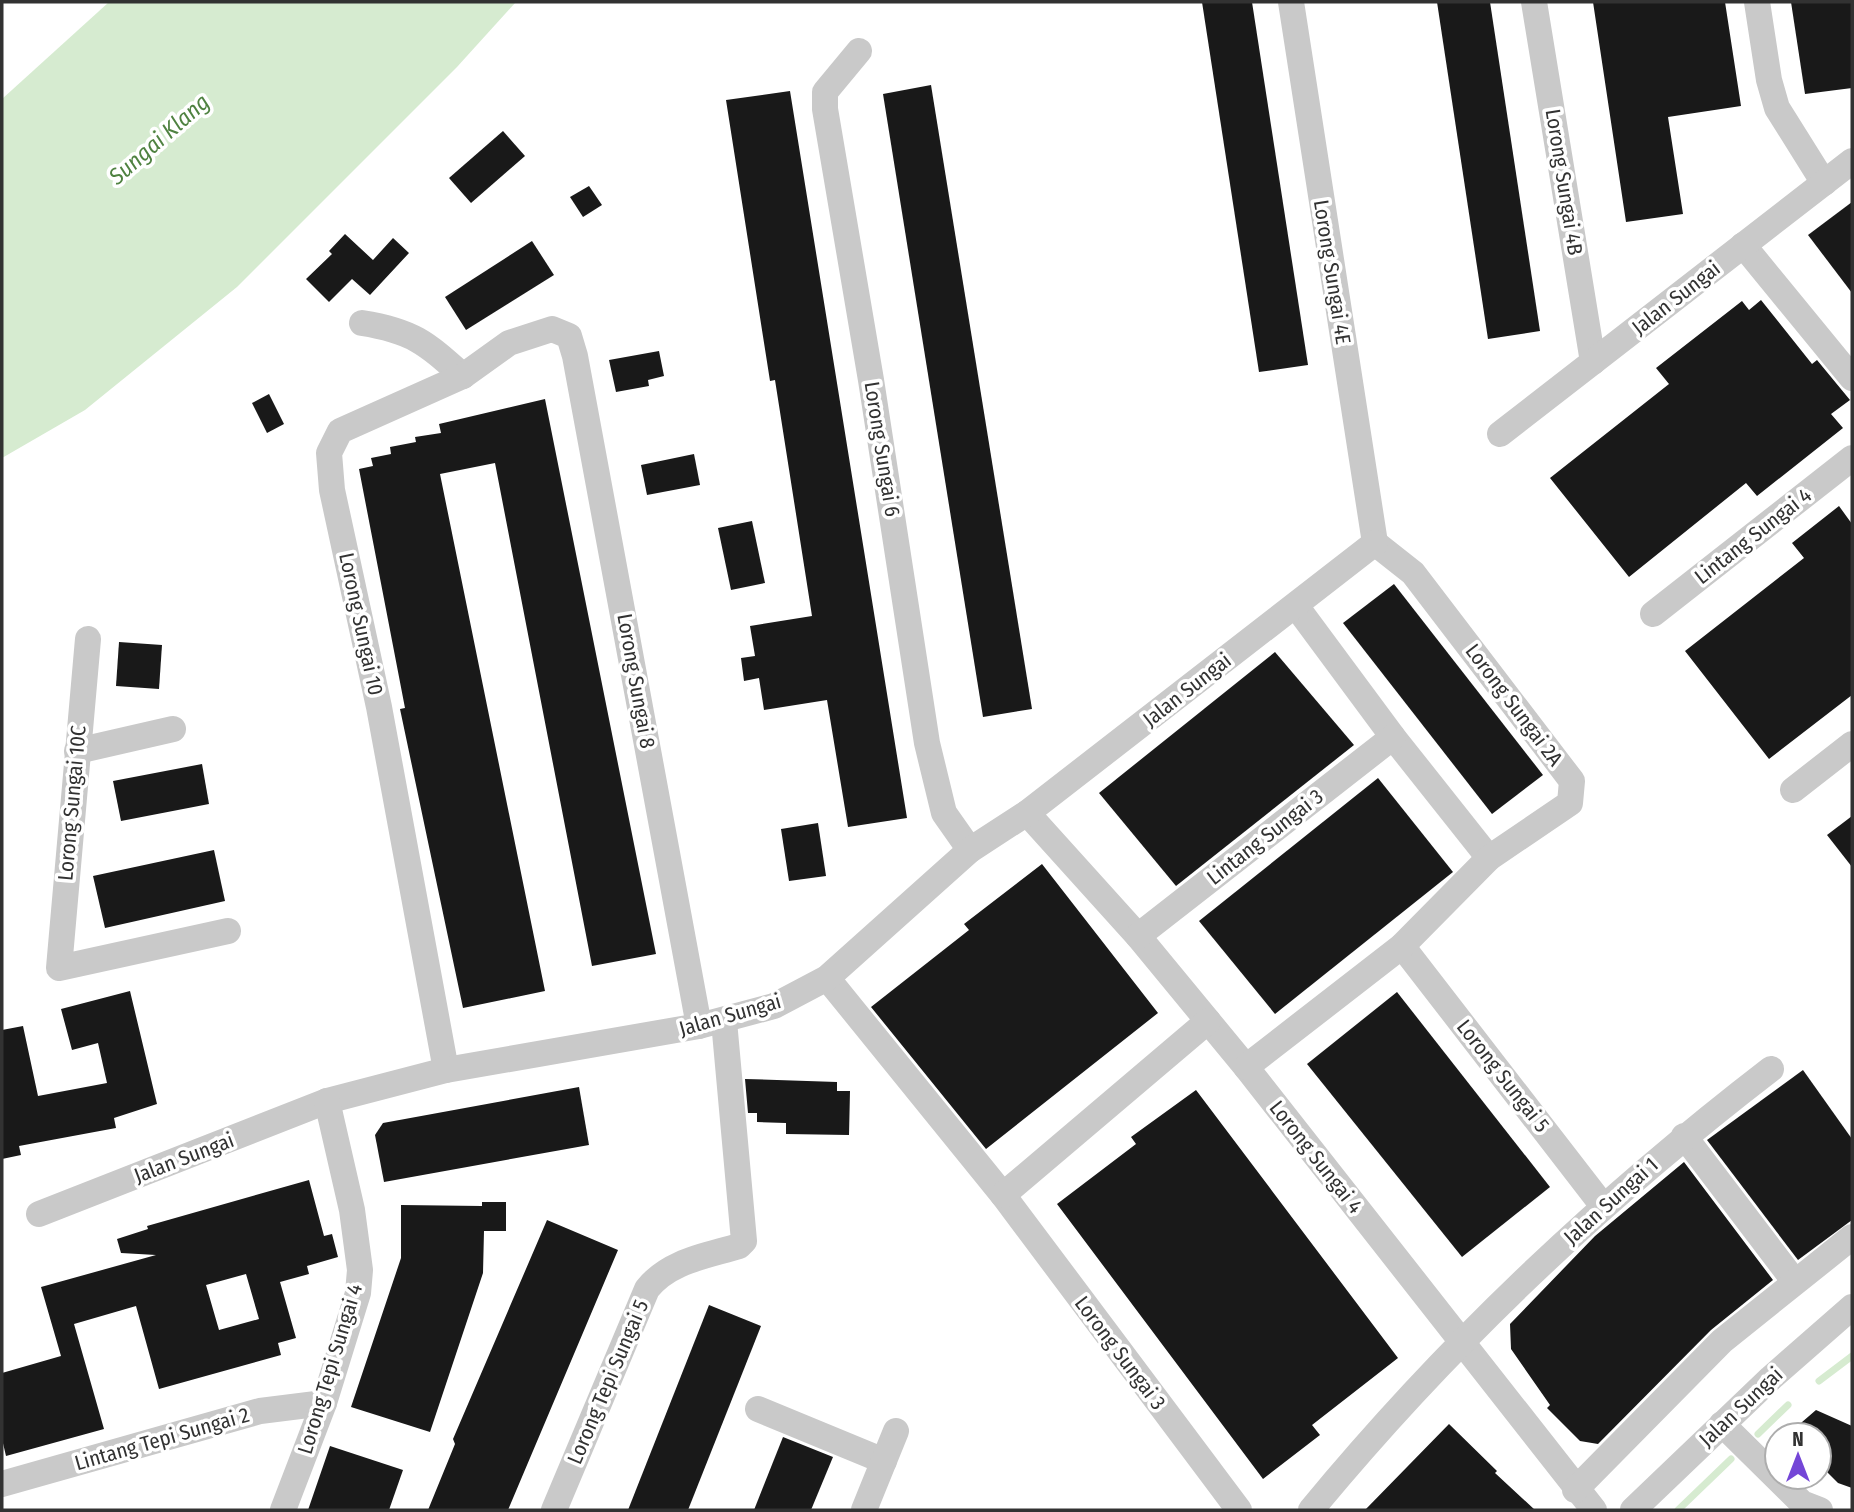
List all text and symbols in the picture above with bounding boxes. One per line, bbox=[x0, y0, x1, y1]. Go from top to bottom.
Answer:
water label: Sungai Klang bbox=[102, 88, 215, 191]
street label: Lorong Sungai 4B bbox=[1540, 107, 1588, 257]
street label: Lorong Sungai 4E bbox=[1308, 198, 1356, 346]
street label: Jalan Sungai bbox=[1627, 255, 1725, 341]
street label: Lorong Sungai 6 bbox=[858, 380, 906, 518]
street label: Lintang Sungai 4 bbox=[1689, 482, 1817, 590]
street label: Lorong Sungai 10 bbox=[333, 550, 389, 698]
street label: Lorong Sungai 8 bbox=[611, 612, 661, 750]
street label: Lorong Sungai 2A bbox=[1460, 639, 1568, 771]
street label: Jalan Sungai bbox=[1138, 647, 1236, 733]
street label: Lorong Sungai 10C bbox=[52, 724, 92, 882]
street label: Lintang Sungai 3 bbox=[1202, 784, 1328, 890]
street label: Jalan Sungai bbox=[676, 988, 784, 1042]
street label: Lorong Sungai 5 bbox=[1451, 1015, 1555, 1137]
street label: Lorong Sungai 4 bbox=[1264, 1095, 1368, 1219]
street label: Jalan Sungai bbox=[130, 1127, 238, 1189]
street label: Jalan Sungai 1 bbox=[1558, 1152, 1664, 1250]
street label: Lorong Tepi Sungai 4 bbox=[292, 1281, 368, 1457]
street label: Lorong Sungai 3 bbox=[1069, 1291, 1171, 1415]
street label: Lorong Tepi Sungai 5 bbox=[562, 1296, 654, 1468]
street label: Jalan Sungai bbox=[1694, 1362, 1788, 1452]
street label: Lintang Tepi Sungai 2 bbox=[72, 1402, 252, 1476]
north arrow bbox=[1763, 1421, 1833, 1491]
text: N bbox=[1792, 1428, 1804, 1451]

